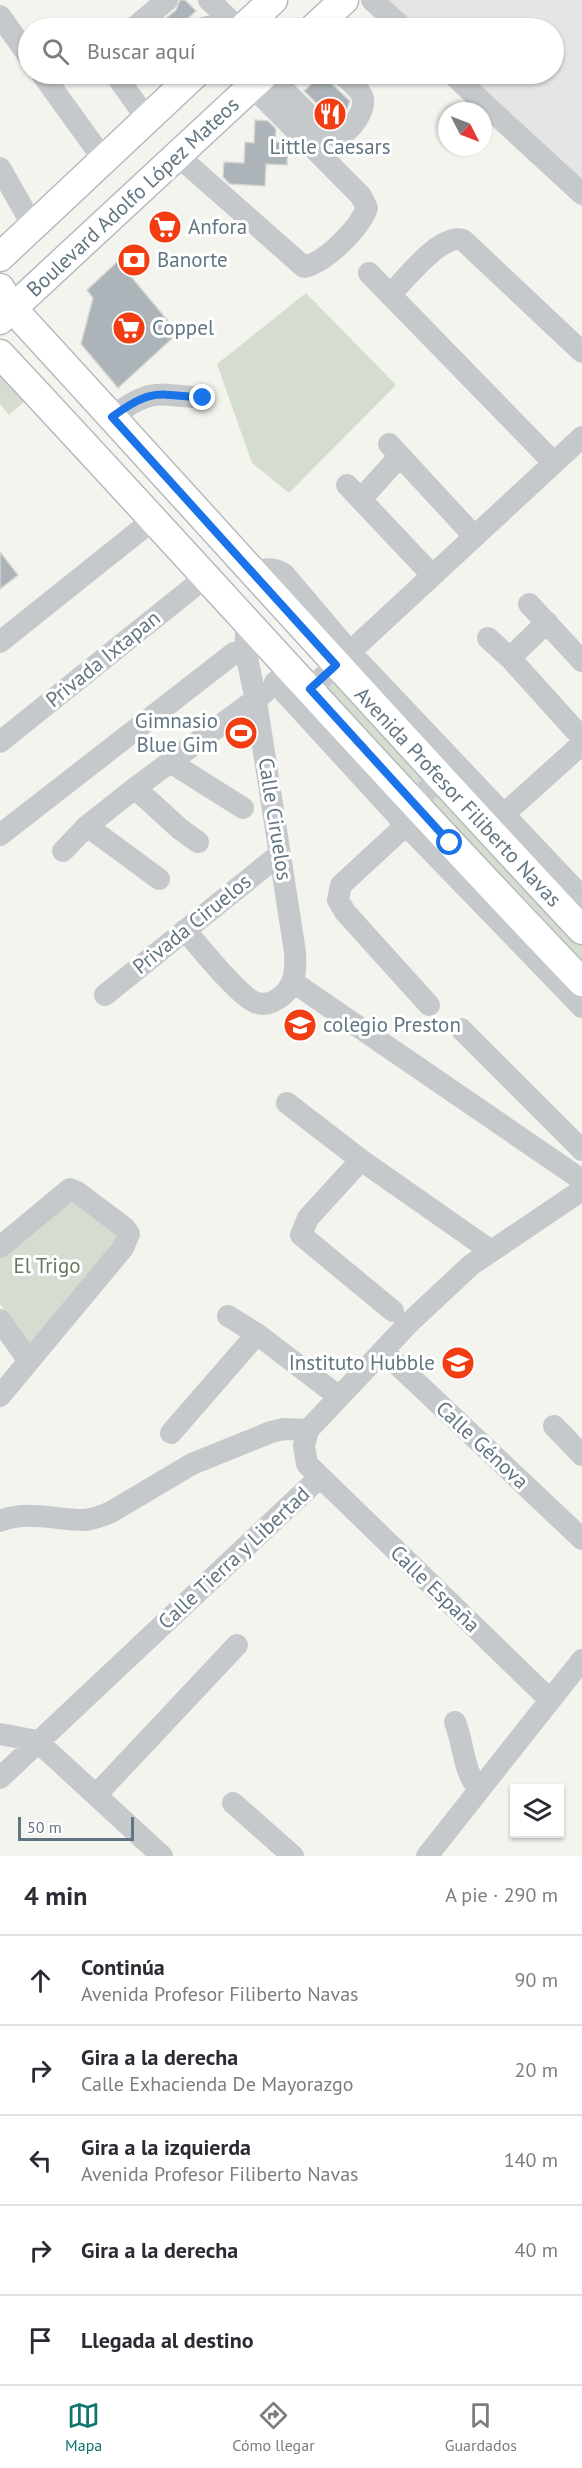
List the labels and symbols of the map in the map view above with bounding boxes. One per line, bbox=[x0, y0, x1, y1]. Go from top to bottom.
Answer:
street label: Boulevard Adolfo López Mateos bbox=[21, 91, 245, 302]
restaurant icon: Little Caesars bbox=[312, 96, 348, 132]
north arrow bbox=[438, 102, 492, 156]
place label: Little Caesars bbox=[269, 133, 391, 160]
supermarket icon: Anfora bbox=[147, 209, 183, 245]
place label: Anfora bbox=[188, 213, 247, 240]
bank icon: Banorte bbox=[116, 242, 152, 278]
place label: Banorte bbox=[157, 246, 228, 273]
supermarket icon: Coppel bbox=[111, 310, 147, 346]
place label: Coppel bbox=[152, 314, 214, 341]
route end bbox=[189, 384, 215, 410]
street label: Privada Ixtapan bbox=[40, 604, 165, 713]
street label: Avenida Profesor Filiberto Navas bbox=[349, 681, 568, 912]
place label: Gimnasio Blue Gim bbox=[135, 707, 218, 758]
sports icon: Gimnasio Blue Gim bbox=[223, 715, 259, 751]
street label: Calle Ciruelos bbox=[252, 756, 298, 882]
route start bbox=[436, 829, 462, 855]
street label: Privada Ciruelos bbox=[127, 868, 256, 980]
school or university icon: colegio Preston bbox=[282, 1007, 318, 1043]
place label: colegio Preston bbox=[323, 1011, 461, 1038]
park label: El Trigo bbox=[13, 1252, 81, 1279]
school or university icon: Instituto Hubble bbox=[440, 1345, 476, 1381]
place label: Instituto Hubble bbox=[289, 1349, 435, 1376]
street label: Calle Génova bbox=[430, 1395, 534, 1494]
street label: Calle Tierra y Libertad bbox=[152, 1480, 315, 1635]
street label: Calle España bbox=[385, 1539, 486, 1638]
scale bar bbox=[18, 1814, 134, 1842]

